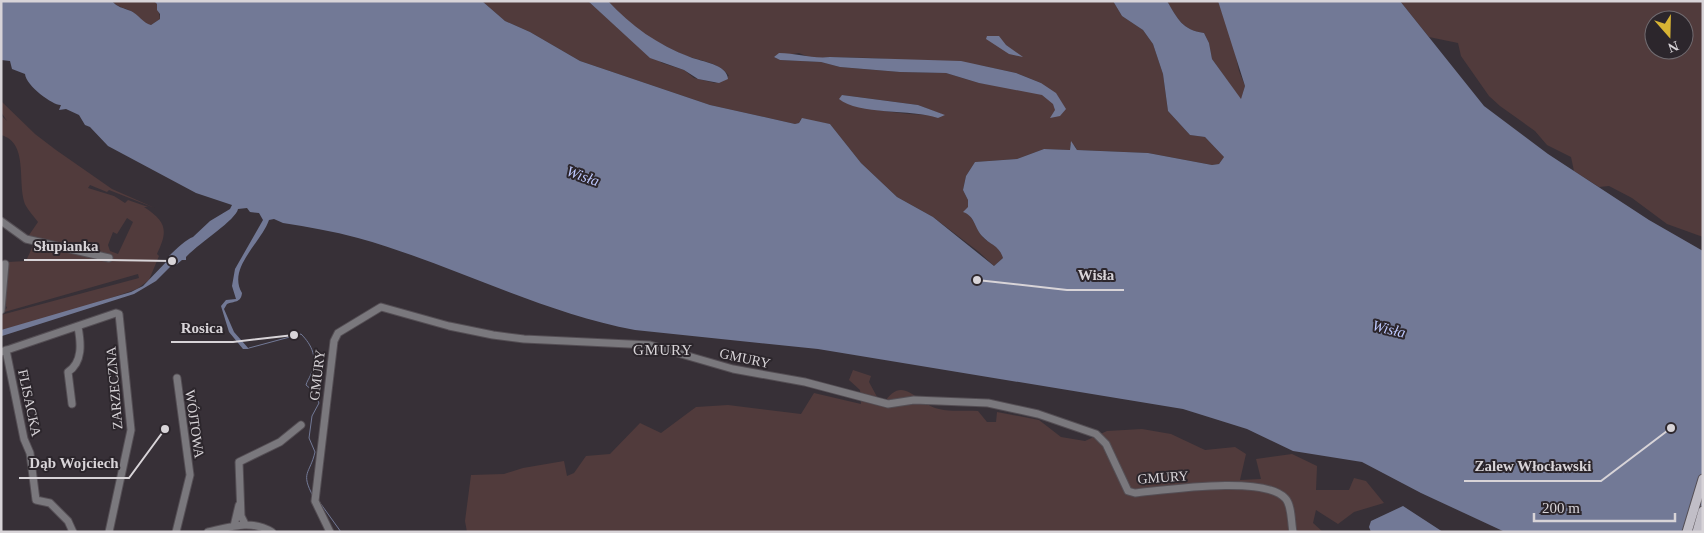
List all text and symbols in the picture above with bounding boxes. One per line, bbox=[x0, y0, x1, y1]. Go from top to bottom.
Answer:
north arrow bbox=[1644, 10, 1694, 60]
text: N bbox=[1666, 38, 1681, 56]
water label: Wisła bbox=[565, 163, 601, 189]
callout: Słupianka bbox=[24, 230, 109, 260]
text: Słupianka bbox=[33, 238, 99, 254]
callout: Wisła bbox=[1067, 260, 1124, 290]
text: Wisła bbox=[1078, 267, 1115, 283]
callout: Rosica bbox=[171, 312, 233, 342]
water label: Wisła bbox=[1371, 317, 1407, 341]
text: Rosica bbox=[181, 320, 224, 336]
district label: GMURY bbox=[633, 342, 693, 358]
street label: ZARZECZNA bbox=[103, 345, 126, 430]
street label: GMURY bbox=[718, 346, 772, 371]
street label: GMURY bbox=[307, 349, 328, 401]
street label: FLISACKA bbox=[15, 368, 44, 439]
street label: WÓJTOWA bbox=[182, 389, 208, 460]
callout: Dąb Wojciech bbox=[19, 448, 129, 478]
callout: Zalew Włocławski bbox=[1464, 451, 1601, 481]
text: Dąb Wojciech bbox=[29, 455, 119, 471]
text: Zalew Włocławski bbox=[1475, 458, 1591, 474]
street label: GMURY bbox=[1137, 468, 1189, 487]
scale bar bbox=[1534, 490, 1675, 522]
text: 200 m bbox=[1542, 500, 1580, 516]

